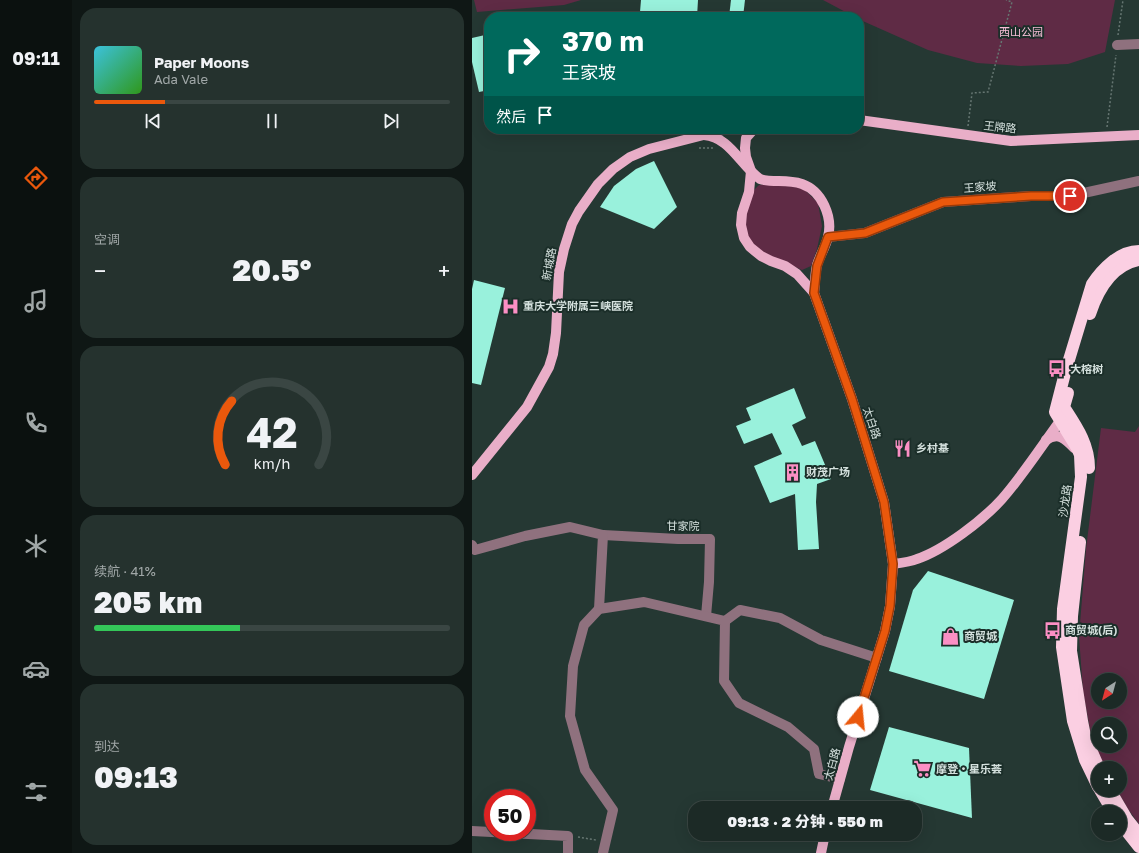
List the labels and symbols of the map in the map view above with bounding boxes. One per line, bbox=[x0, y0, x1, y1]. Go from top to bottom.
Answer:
park label: 西山公园 bbox=[999, 25, 1043, 38]
street label: 王牌路 bbox=[983, 118, 1017, 135]
street label: 王家坡 bbox=[963, 179, 997, 194]
pin bbox=[1053, 179, 1087, 213]
street label: 新城路 bbox=[539, 247, 558, 281]
hospital icon: 重庆大学附属三峡医院 bbox=[500, 296, 520, 316]
place label: 重庆大学附属三峡医院 bbox=[523, 299, 633, 312]
bus stop icon: 大榕树 bbox=[1047, 359, 1067, 379]
place label: 大榕树 bbox=[1070, 362, 1103, 375]
street label: 太白路 bbox=[861, 405, 884, 441]
restaurant icon: 乡村基 bbox=[893, 438, 913, 458]
place label: 乡村基 bbox=[916, 441, 949, 454]
building icon: 财茂广场 bbox=[783, 462, 803, 482]
place label: 财茂广场 bbox=[806, 465, 850, 478]
street label: 沙龙路 bbox=[1056, 484, 1073, 518]
street label: 甘家院 bbox=[666, 519, 700, 532]
bus stop icon: 商贸城(后) bbox=[1042, 620, 1062, 640]
place label: 商贸城(后) bbox=[1065, 623, 1117, 636]
shop icon: 商贸城 bbox=[941, 626, 961, 646]
place label: 商贸城 bbox=[964, 629, 998, 642]
north arrow bbox=[1091, 673, 1127, 709]
position arrow bbox=[837, 696, 879, 738]
street label: 太白路 bbox=[821, 746, 842, 781]
supermarket icon: 摩登・星乐荟 bbox=[913, 759, 933, 779]
place label: 摩登・星乐荟 bbox=[936, 762, 1002, 775]
speed limit sign: 50 bbox=[484, 789, 536, 841]

